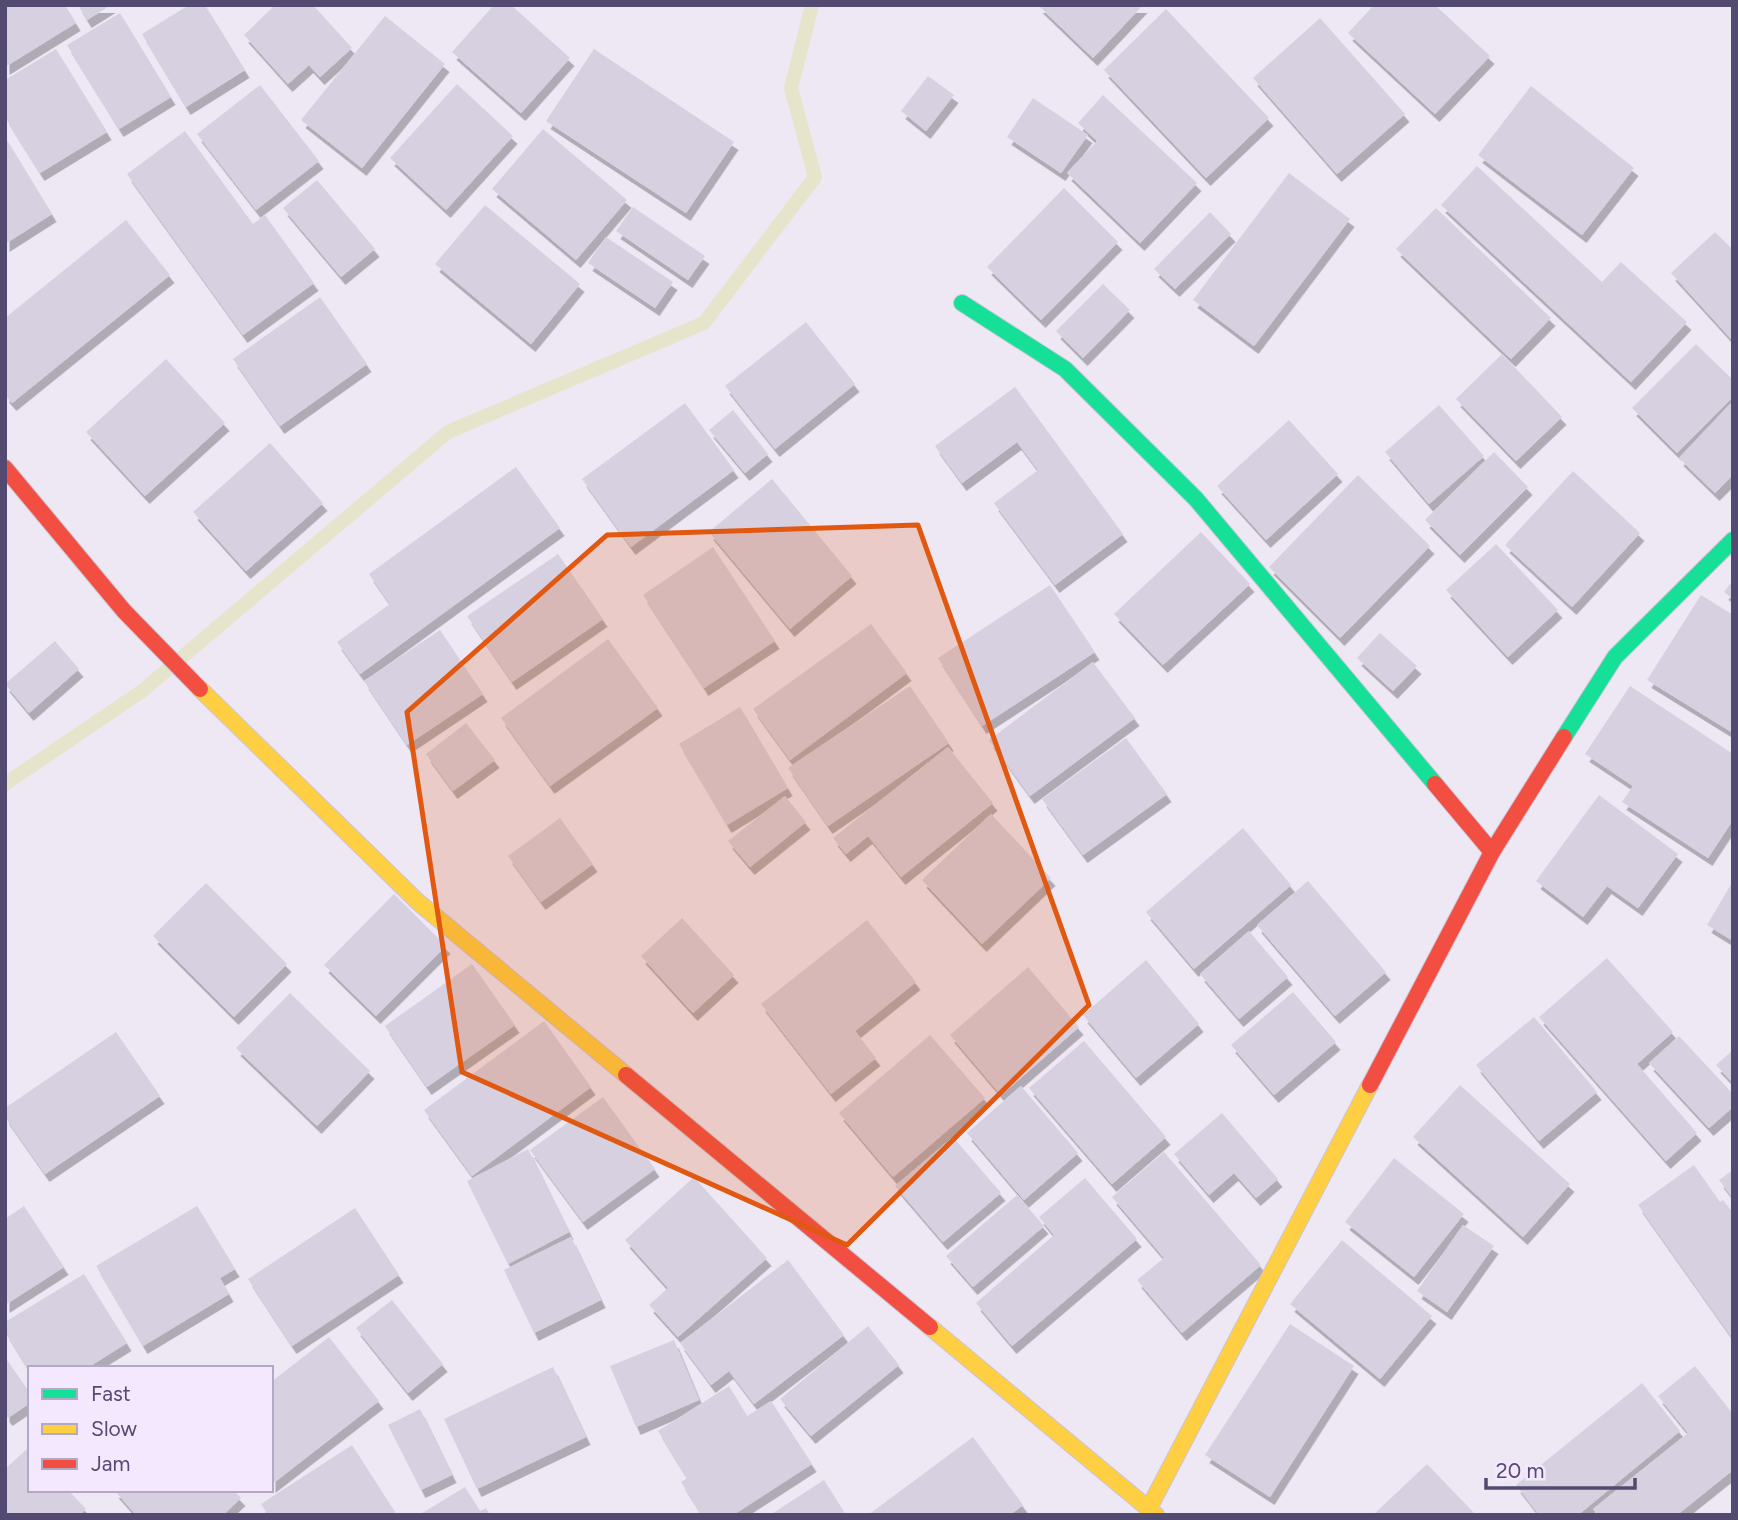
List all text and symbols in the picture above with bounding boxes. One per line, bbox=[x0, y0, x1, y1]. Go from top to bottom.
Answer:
legend bbox=[28, 1366, 273, 1492]
text: Fast bbox=[91, 1381, 131, 1406]
text: Slow bbox=[91, 1416, 137, 1441]
scale bar bbox=[1486, 1446, 1635, 1490]
text: Jam bbox=[91, 1451, 130, 1476]
text: 20 m bbox=[1496, 1458, 1544, 1483]

